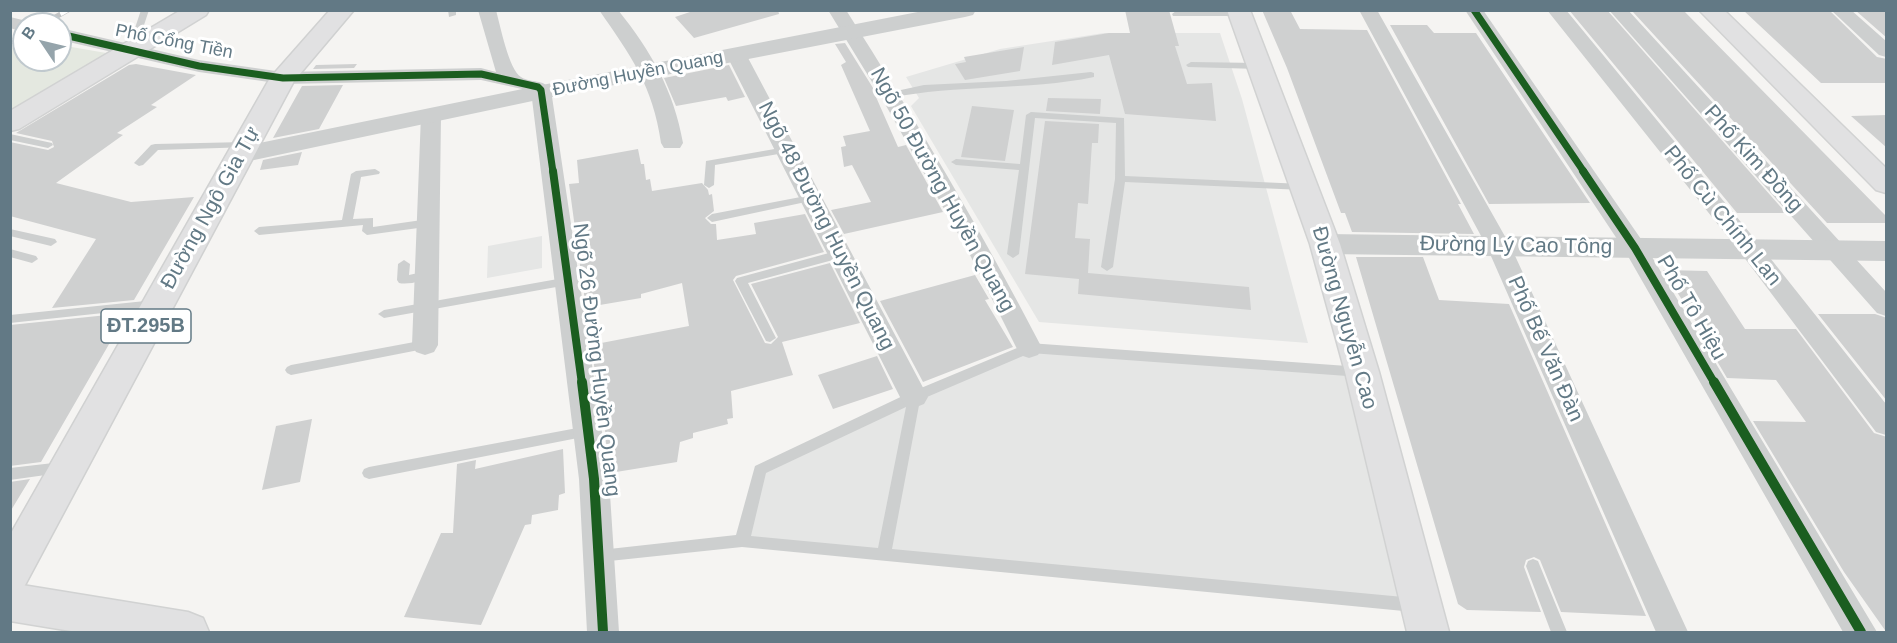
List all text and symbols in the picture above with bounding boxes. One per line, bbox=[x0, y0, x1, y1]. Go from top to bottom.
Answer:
north arrow bbox=[12, 12, 72, 72]
street label: Phố Cổng Tiền bbox=[113, 20, 235, 64]
text: B bbox=[18, 23, 39, 42]
street label: Đường Huyền Quang bbox=[551, 47, 725, 101]
street label: Ngõ 50 Đường Huyền Quang bbox=[864, 63, 1020, 317]
street label: Ngõ 48 Đường Huyền Quang bbox=[752, 98, 900, 354]
street label: Phố Kim Đồng bbox=[1698, 100, 1808, 218]
street label: Đường Ngô Gia Tự bbox=[156, 122, 266, 294]
street label: Phố Cù Chính Lan bbox=[1658, 141, 1786, 291]
street label: Ngõ 26 Đường Huyền Quang bbox=[567, 222, 625, 498]
street label: Đường Nguyễn Cao bbox=[1306, 224, 1382, 412]
street label: Đường Lý Cao Tông bbox=[1420, 232, 1612, 260]
street label: Phố Tô Hiệu bbox=[1651, 251, 1731, 365]
street label: Phố Bế Văn Đàn bbox=[1502, 272, 1588, 426]
road number: ĐT.295B bbox=[101, 309, 191, 343]

